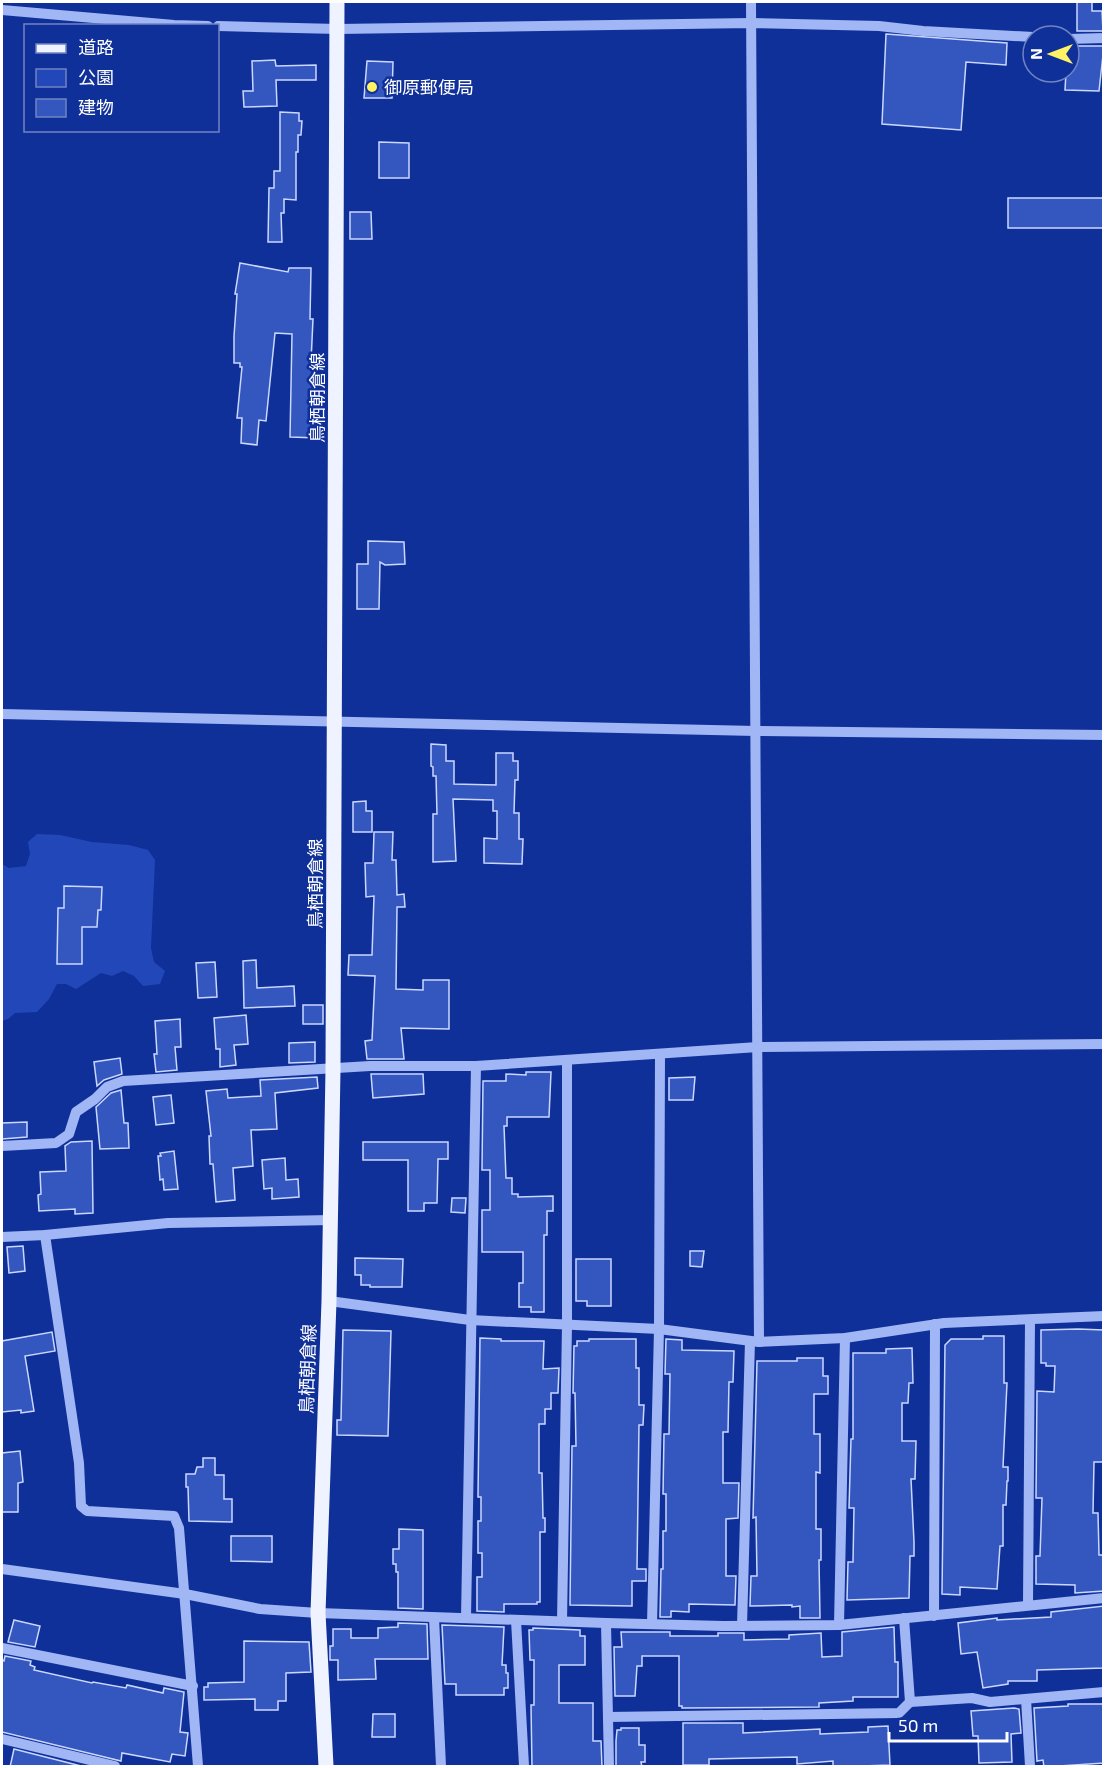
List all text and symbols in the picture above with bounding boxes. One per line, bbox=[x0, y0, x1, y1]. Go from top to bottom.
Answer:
legend bbox=[24, 24, 219, 132]
north arrow bbox=[1021, 24, 1081, 84]
text: 道路 bbox=[78, 36, 114, 58]
text: N bbox=[1026, 48, 1045, 60]
text: 公園 bbox=[78, 66, 114, 88]
place label: 御原郵便局 bbox=[384, 76, 474, 98]
marker: 御原郵便局 bbox=[365, 80, 379, 94]
text: 建物 bbox=[78, 96, 114, 118]
street label: 鳥栖朝倉線 bbox=[306, 353, 328, 443]
street label: 鳥栖朝倉線 bbox=[304, 839, 326, 929]
street label: 鳥栖朝倉線 bbox=[294, 1324, 320, 1414]
scale bar bbox=[889, 1705, 1008, 1743]
text: 50 m bbox=[898, 1714, 938, 1736]

